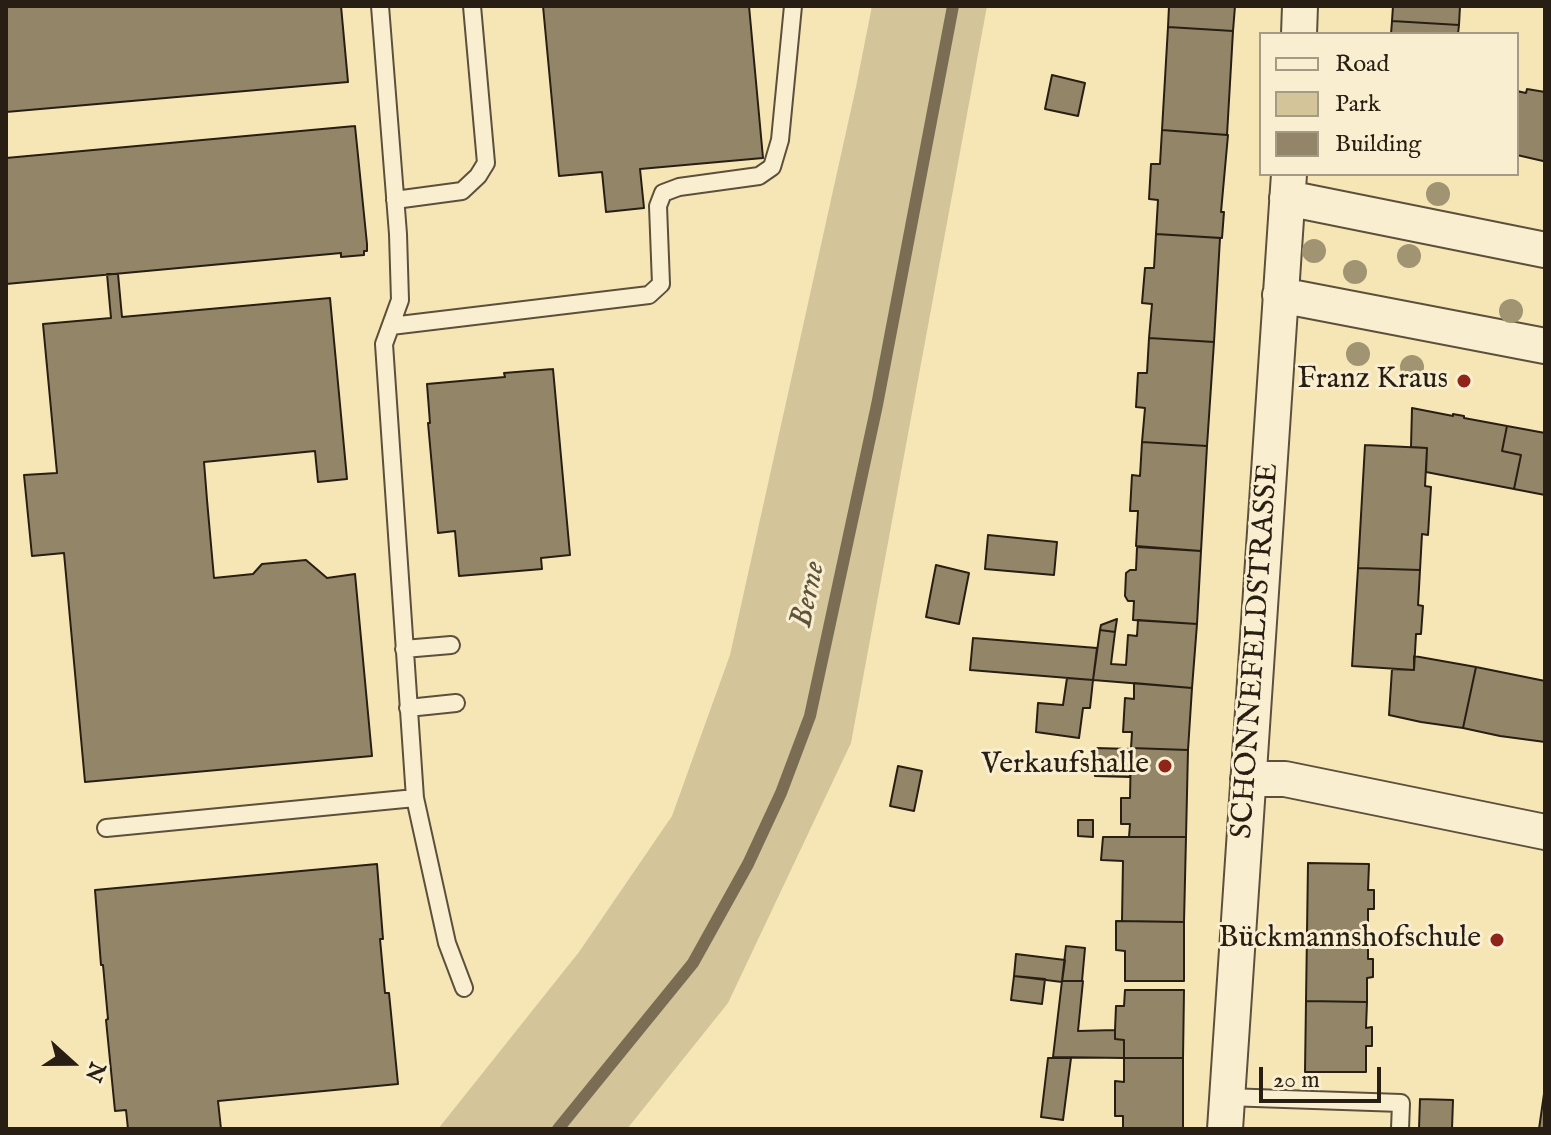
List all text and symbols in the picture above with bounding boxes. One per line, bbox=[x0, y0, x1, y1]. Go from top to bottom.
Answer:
legend bbox=[1259, 32, 1519, 176]
text: Road bbox=[1335, 49, 1389, 80]
text: Park bbox=[1335, 89, 1381, 120]
text: Building bbox=[1335, 129, 1421, 160]
place label: Franz Kraus bbox=[1297, 363, 1448, 399]
marker: Franz Kraus bbox=[1455, 372, 1473, 390]
street label: SCHONNEFELDSTRASSE bbox=[1226, 462, 1288, 840]
water label: Berne bbox=[784, 558, 836, 632]
place label: Verkaufshalle bbox=[981, 748, 1149, 784]
marker: Verkaufshalle bbox=[1156, 757, 1174, 775]
place label: Bückmannshofschule bbox=[1219, 922, 1481, 958]
marker: Bückmannshofschule bbox=[1488, 931, 1506, 949]
north arrow bbox=[32, 1023, 112, 1103]
scale bar bbox=[1263, 1051, 1385, 1101]
text: N bbox=[78, 1058, 111, 1086]
text: 20 m bbox=[1273, 1065, 1320, 1096]

